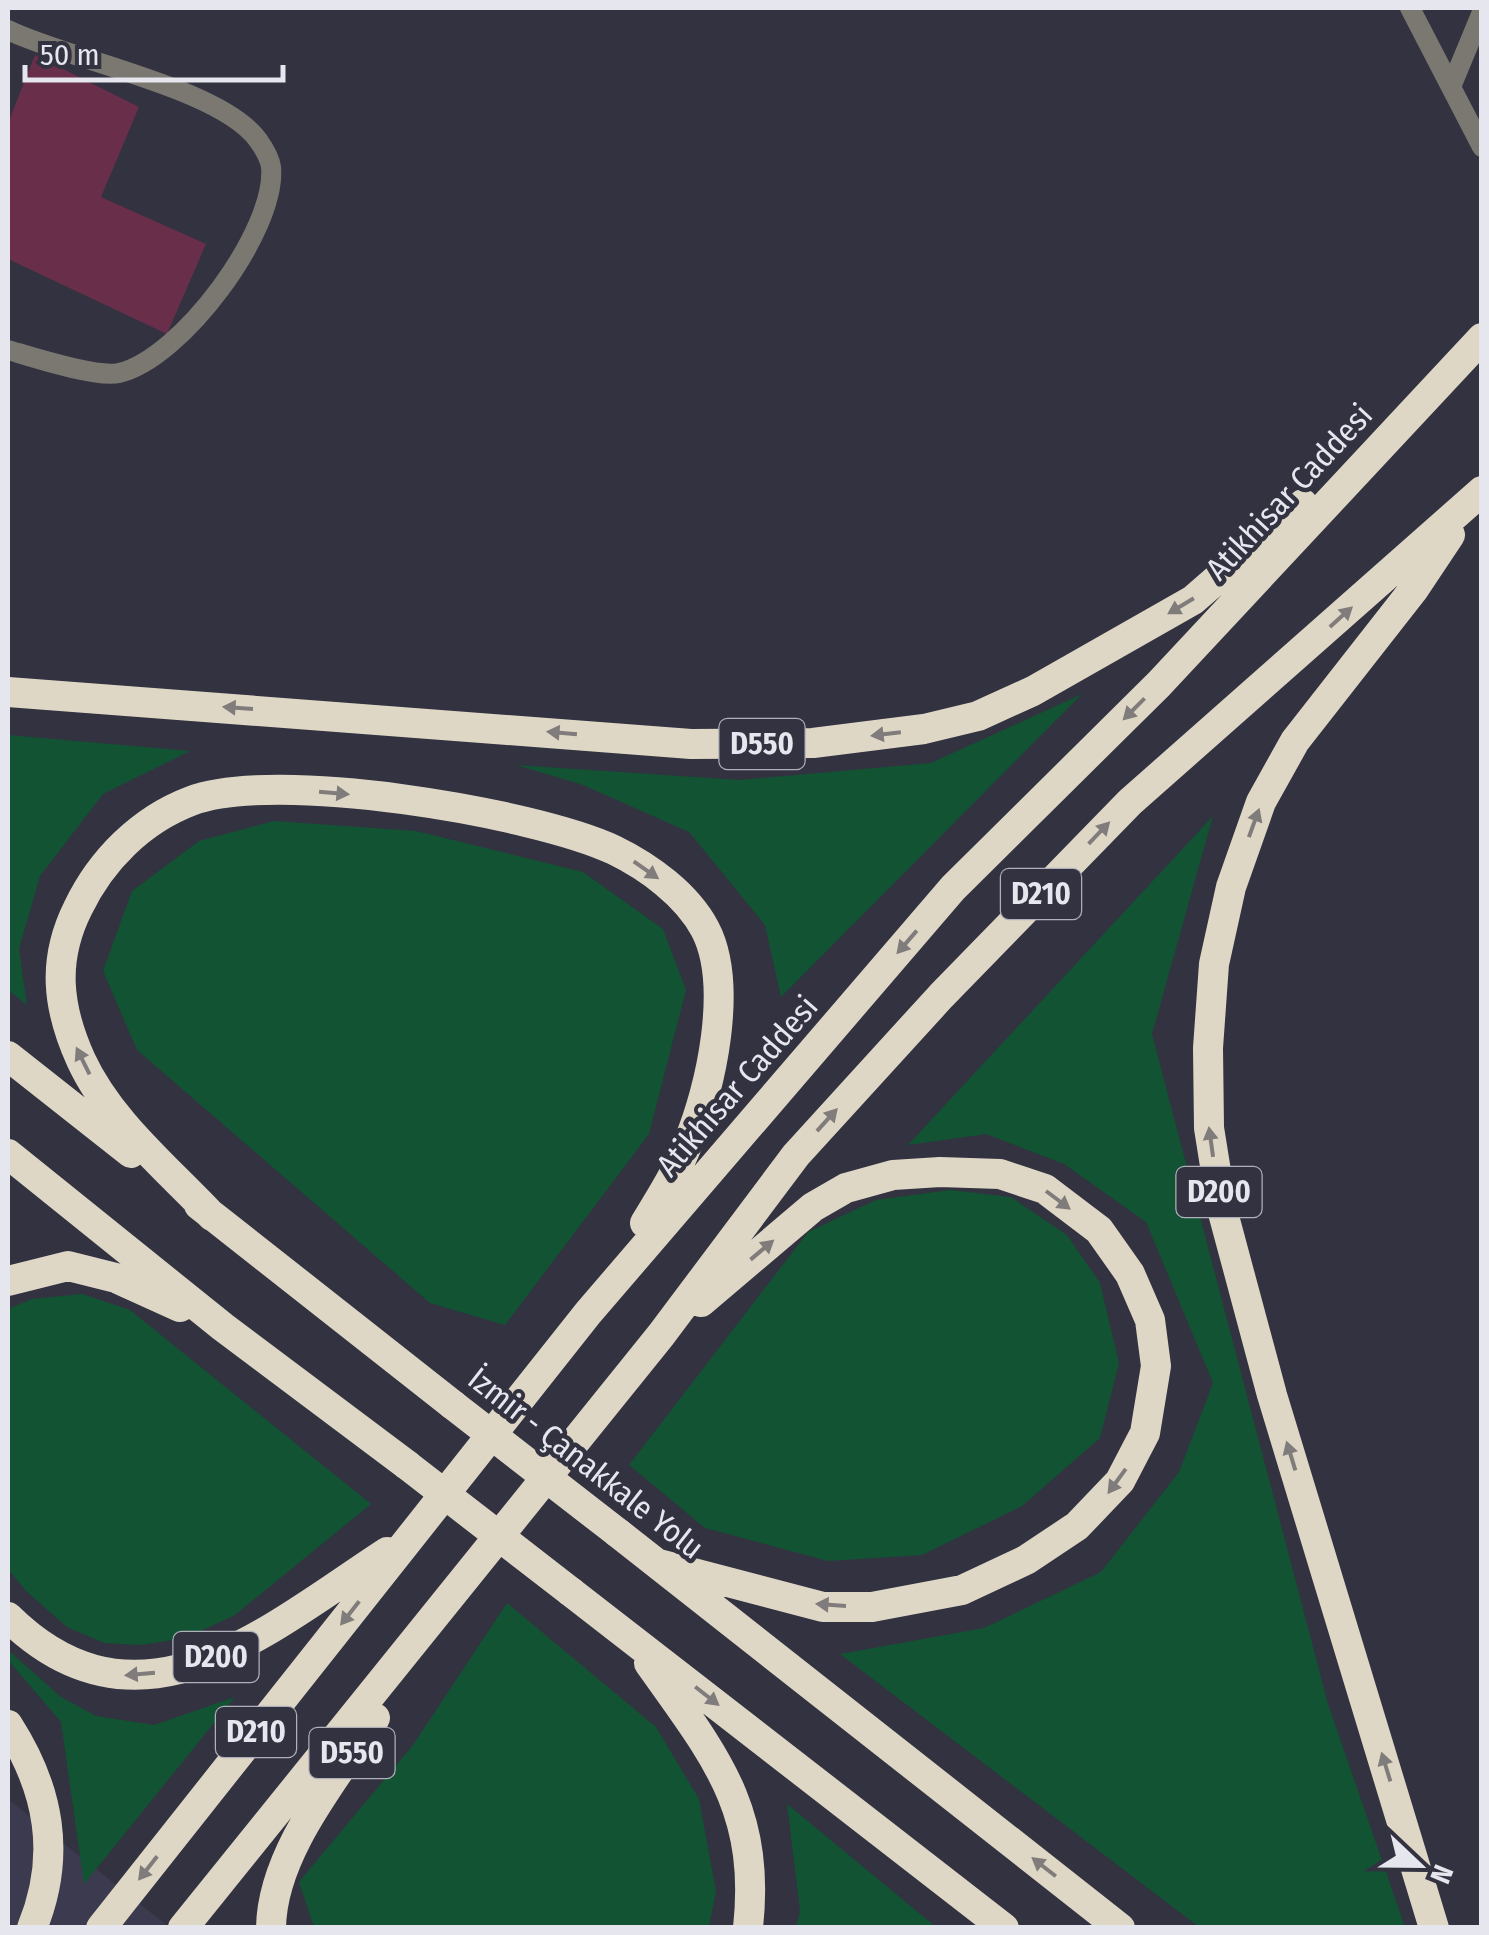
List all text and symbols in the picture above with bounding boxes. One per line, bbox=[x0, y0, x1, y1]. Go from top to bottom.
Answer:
scale bar bbox=[25, 20, 282, 82]
text: 50 m bbox=[40, 37, 100, 73]
street label: Atikhisar Caddesi bbox=[1198, 396, 1380, 588]
one-way arrow bbox=[1167, 597, 1195, 614]
one-way arrow bbox=[1329, 606, 1353, 629]
one-way arrow bbox=[1122, 697, 1146, 720]
one-way arrow bbox=[221, 700, 253, 716]
road number: D550 bbox=[720, 719, 804, 769]
one-way arrow bbox=[545, 725, 577, 741]
one-way arrow bbox=[869, 726, 901, 742]
one-way arrow bbox=[318, 785, 350, 801]
one-way arrow bbox=[1247, 808, 1262, 838]
one-way arrow bbox=[1087, 822, 1110, 846]
one-way arrow bbox=[633, 860, 659, 879]
road number: D210 bbox=[1001, 869, 1081, 919]
one-way arrow bbox=[896, 929, 918, 954]
street label: Atikhisar Caddesi bbox=[648, 988, 826, 1184]
one-way arrow bbox=[75, 1047, 92, 1076]
one-way arrow bbox=[815, 1108, 838, 1132]
one-way arrow bbox=[1203, 1125, 1219, 1157]
road number: D200 bbox=[1176, 1167, 1262, 1217]
one-way arrow bbox=[1045, 1189, 1071, 1209]
one-way arrow bbox=[749, 1239, 774, 1261]
street label: İzmir - Çanakkale Yolu bbox=[461, 1359, 711, 1567]
one-way arrow bbox=[1283, 1441, 1298, 1471]
one-way arrow bbox=[1108, 1468, 1127, 1494]
one-way arrow bbox=[815, 1597, 846, 1613]
one-way arrow bbox=[340, 1600, 361, 1626]
road number: D200 bbox=[174, 1632, 258, 1682]
one-way arrow bbox=[124, 1667, 156, 1683]
one-way arrow bbox=[694, 1685, 720, 1705]
road number: D210 bbox=[216, 1707, 296, 1757]
road number: D550 bbox=[310, 1728, 394, 1778]
one-way arrow bbox=[1378, 1751, 1393, 1782]
north arrow bbox=[1369, 1815, 1469, 1915]
one-way arrow bbox=[138, 1855, 159, 1881]
one-way arrow bbox=[1031, 1857, 1056, 1878]
text: N bbox=[1423, 1860, 1460, 1888]

